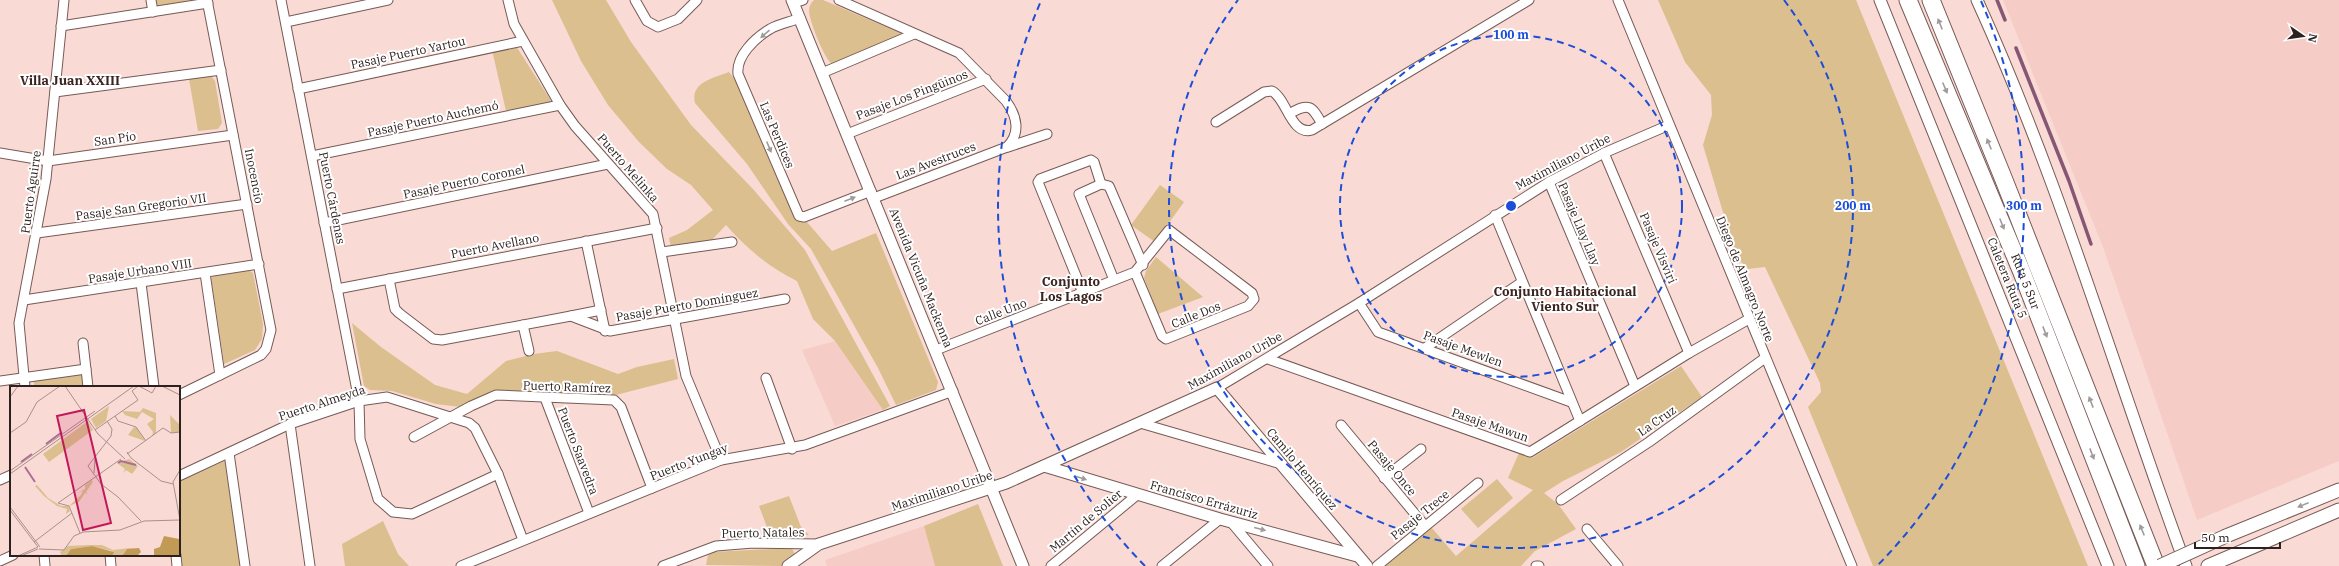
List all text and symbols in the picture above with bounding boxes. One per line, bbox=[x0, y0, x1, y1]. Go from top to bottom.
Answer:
north arrow bbox=[2283, 16, 2323, 56]
one-way arrow bbox=[1937, 17, 1943, 29]
text: 100 m bbox=[1493, 27, 1529, 42]
one-way arrow bbox=[759, 29, 770, 38]
text: N bbox=[2305, 32, 2321, 44]
street label: Pasaje Puerto Yartou bbox=[349, 33, 467, 72]
street label: Pasaje Los Pingüinos bbox=[854, 66, 970, 123]
district label: Villa Juan XXIII bbox=[20, 72, 120, 89]
one-way arrow bbox=[1943, 82, 1949, 94]
street label: Pasaje Puerto Auchemó bbox=[366, 97, 500, 140]
street label: Las Perdices bbox=[757, 99, 798, 170]
street label: San Pío bbox=[93, 128, 137, 149]
street label: Puerto Melinka bbox=[594, 130, 663, 205]
street label: Maximiliano Uribe bbox=[1513, 130, 1613, 193]
one-way arrow bbox=[1986, 137, 1992, 149]
street label: Las Avestruces bbox=[894, 138, 978, 183]
one-way arrow bbox=[766, 141, 772, 153]
street label: Inocencio bbox=[242, 147, 267, 205]
street label: Puerto Aguirre bbox=[17, 149, 44, 234]
street label: Puerto Cárdenas bbox=[316, 150, 349, 246]
street label: Pasaje Puerto Coronel bbox=[402, 161, 526, 202]
street label: Pasaje Llay Llay bbox=[1555, 180, 1604, 268]
street label: Pasaje San Gregorio VII bbox=[75, 190, 207, 223]
one-way arrow bbox=[844, 196, 856, 202]
text: 200 m bbox=[1835, 198, 1871, 213]
text: 300 m bbox=[2006, 198, 2042, 213]
centre of rings bbox=[1504, 199, 1518, 213]
street label: Avenida Vicuña Mackenna bbox=[887, 206, 957, 350]
street label: Pasaje Visviri bbox=[1637, 210, 1680, 286]
street label: Diego de Almagro Norte bbox=[1713, 214, 1778, 344]
one-way arrow bbox=[1999, 218, 2005, 229]
street label: Puerto Avellano bbox=[450, 230, 540, 261]
street label: Caletera Ruta 5 bbox=[1984, 235, 2030, 320]
street label: Ruta 5 Sur bbox=[2008, 251, 2044, 312]
street label: Pasaje Urbano VIII bbox=[87, 255, 193, 286]
district label: Conjunto Los Lagos bbox=[1040, 273, 1103, 305]
district label: Conjunto Habitacional Viento Sur bbox=[1493, 283, 1637, 315]
street label: Pasaje Puerto Domínguez bbox=[615, 285, 759, 324]
street label: Calle Uno bbox=[973, 295, 1029, 328]
street label: Calle Dos bbox=[1169, 298, 1223, 331]
street label: Pasaje Mewlen bbox=[1422, 327, 1505, 370]
one-way arrow bbox=[2043, 327, 2049, 339]
street label: Maximiliano Uribe bbox=[1185, 328, 1285, 393]
street label: Puerto Ramírez bbox=[523, 377, 611, 396]
street label: Puerto Almeyda bbox=[277, 381, 368, 424]
inset map bbox=[10, 386, 180, 556]
one-way arrow bbox=[2088, 395, 2094, 407]
street label: La Cruz bbox=[1635, 402, 1679, 439]
street label: Pasaje Mawun bbox=[1450, 404, 1531, 445]
street label: Puerto Saavedra bbox=[555, 405, 602, 497]
street label: Camilo Henríquez bbox=[1264, 425, 1341, 513]
street label: Pasaje Once bbox=[1365, 437, 1420, 499]
street label: Puerto Yungay bbox=[648, 440, 730, 483]
one-way arrow bbox=[2090, 448, 2096, 460]
street label: Maximiliano Uribe bbox=[889, 467, 994, 514]
one-way arrow bbox=[1075, 475, 1087, 481]
street label: Francisco Errázuriz bbox=[1148, 477, 1260, 522]
street label: Martín de Solier bbox=[1046, 485, 1126, 555]
street label: Pasaje Trece bbox=[1387, 486, 1452, 543]
one-way arrow bbox=[2296, 502, 2308, 508]
one-way arrow bbox=[2138, 523, 2144, 535]
street label: Puerto Natales bbox=[721, 524, 805, 541]
scale bar bbox=[2195, 524, 2280, 550]
one-way arrow bbox=[1253, 527, 1266, 533]
text: 50 m bbox=[2201, 530, 2230, 545]

